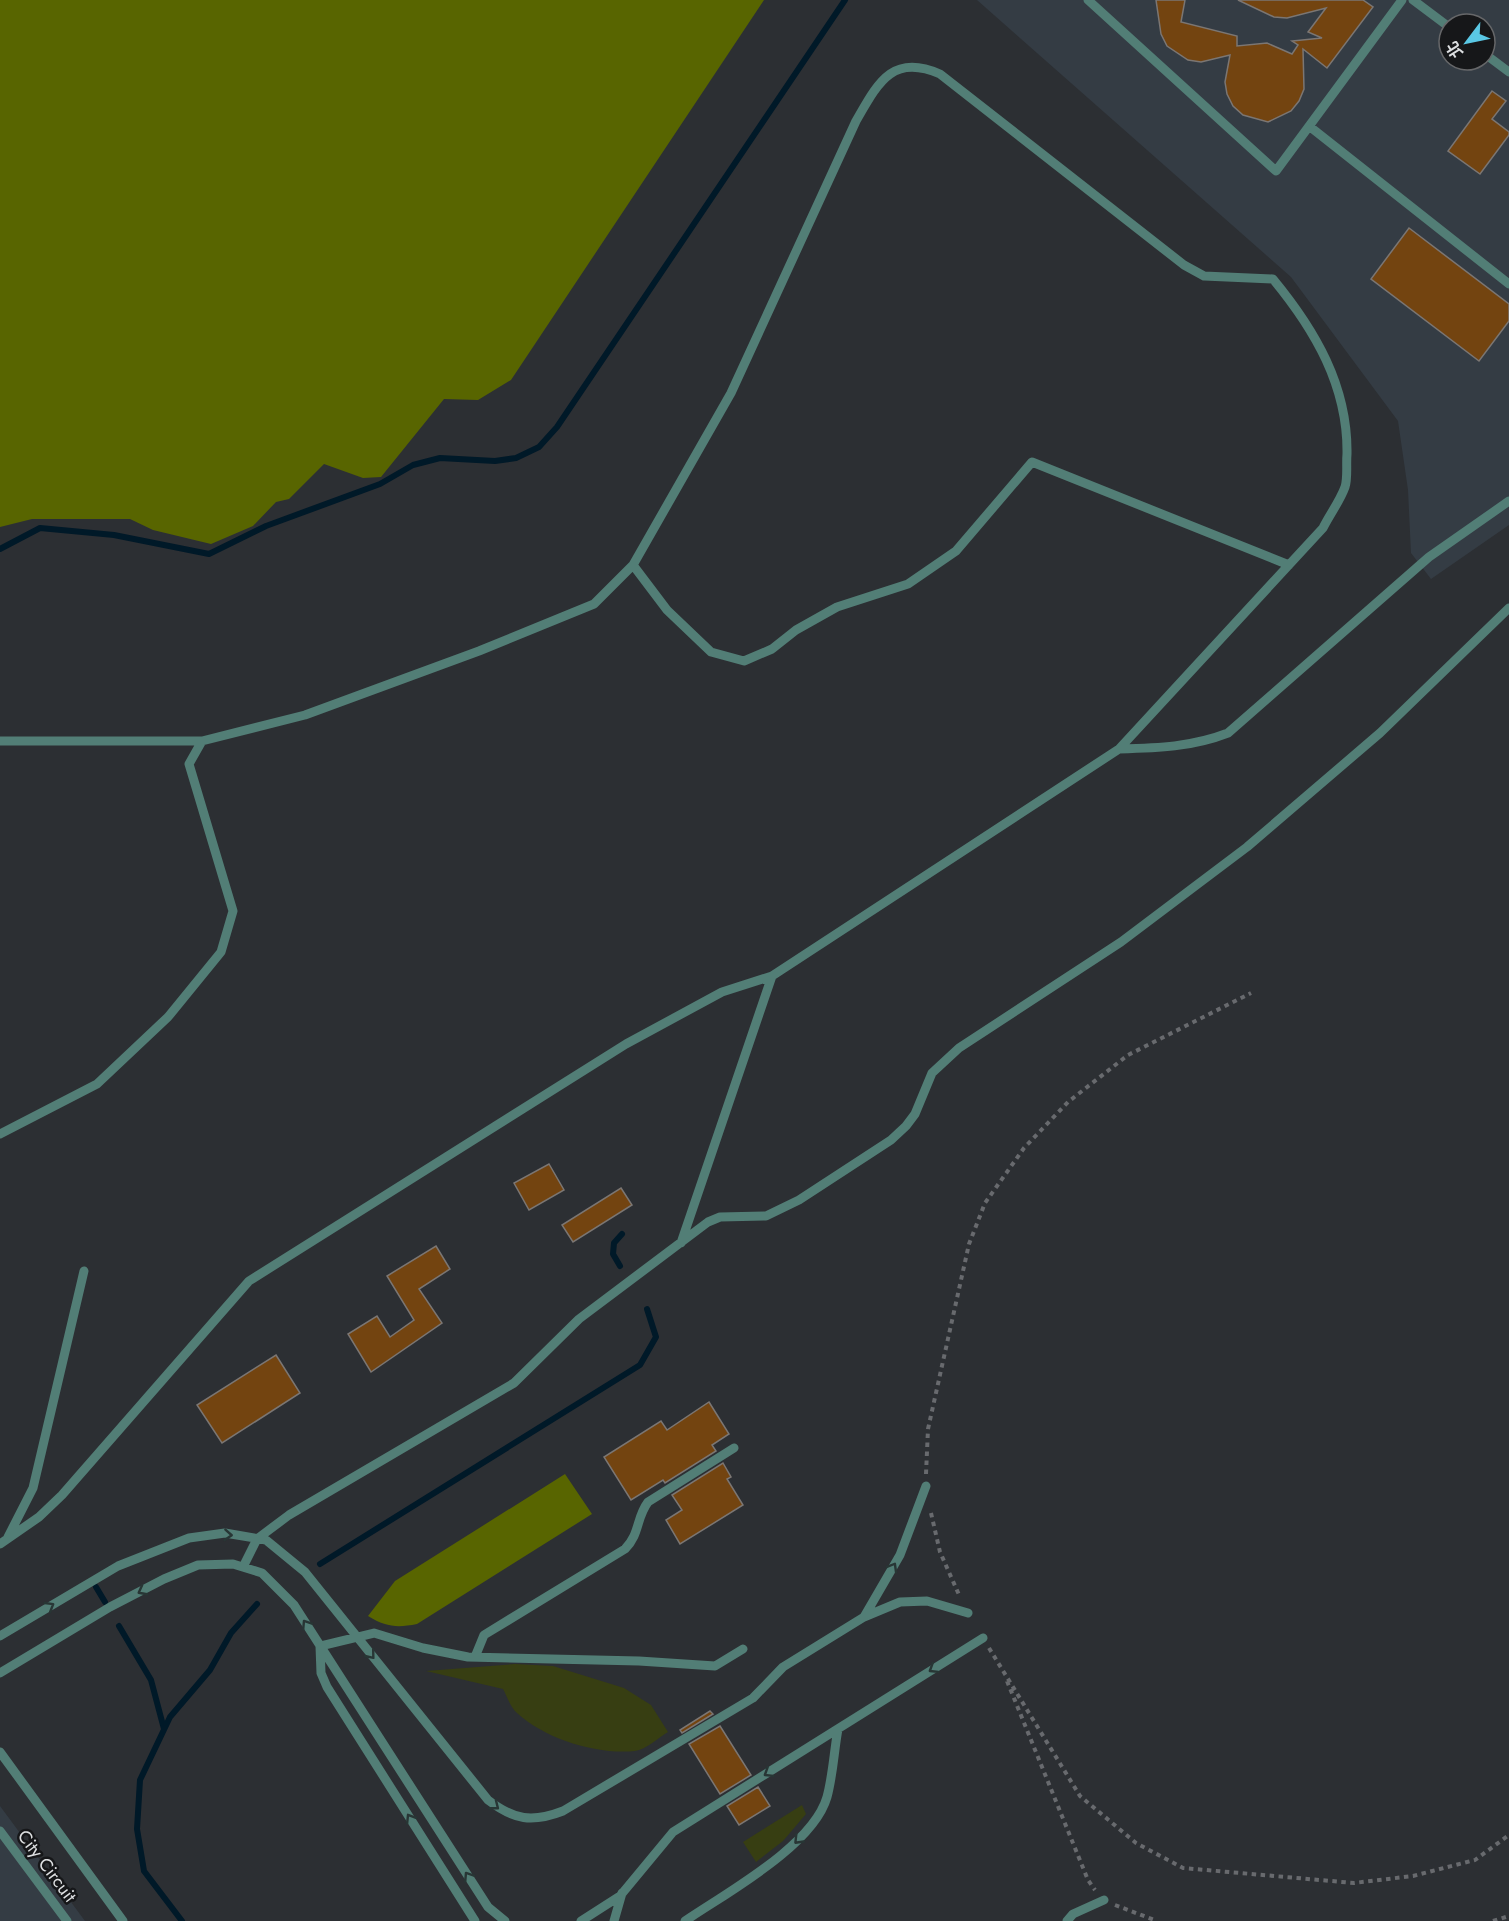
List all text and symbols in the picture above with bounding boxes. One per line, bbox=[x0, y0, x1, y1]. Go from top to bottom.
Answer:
north arrow bbox=[1437, 12, 1497, 72]
text: 北 bbox=[1441, 37, 1469, 63]
one-way arrow bbox=[224, 1528, 233, 1541]
one-way arrow bbox=[886, 1563, 897, 1573]
one-way arrow bbox=[137, 1583, 148, 1595]
one-way arrow bbox=[44, 1602, 54, 1614]
one-way arrow bbox=[302, 1620, 313, 1631]
one-way arrow bbox=[364, 1648, 375, 1659]
one-way arrow bbox=[929, 1661, 939, 1673]
one-way arrow bbox=[764, 1765, 774, 1777]
one-way arrow bbox=[488, 1798, 499, 1809]
one-way arrow bbox=[406, 1814, 418, 1824]
street label: City Circuit bbox=[11, 1824, 83, 1908]
one-way arrow bbox=[794, 1833, 805, 1843]
one-way arrow bbox=[464, 1872, 476, 1882]

